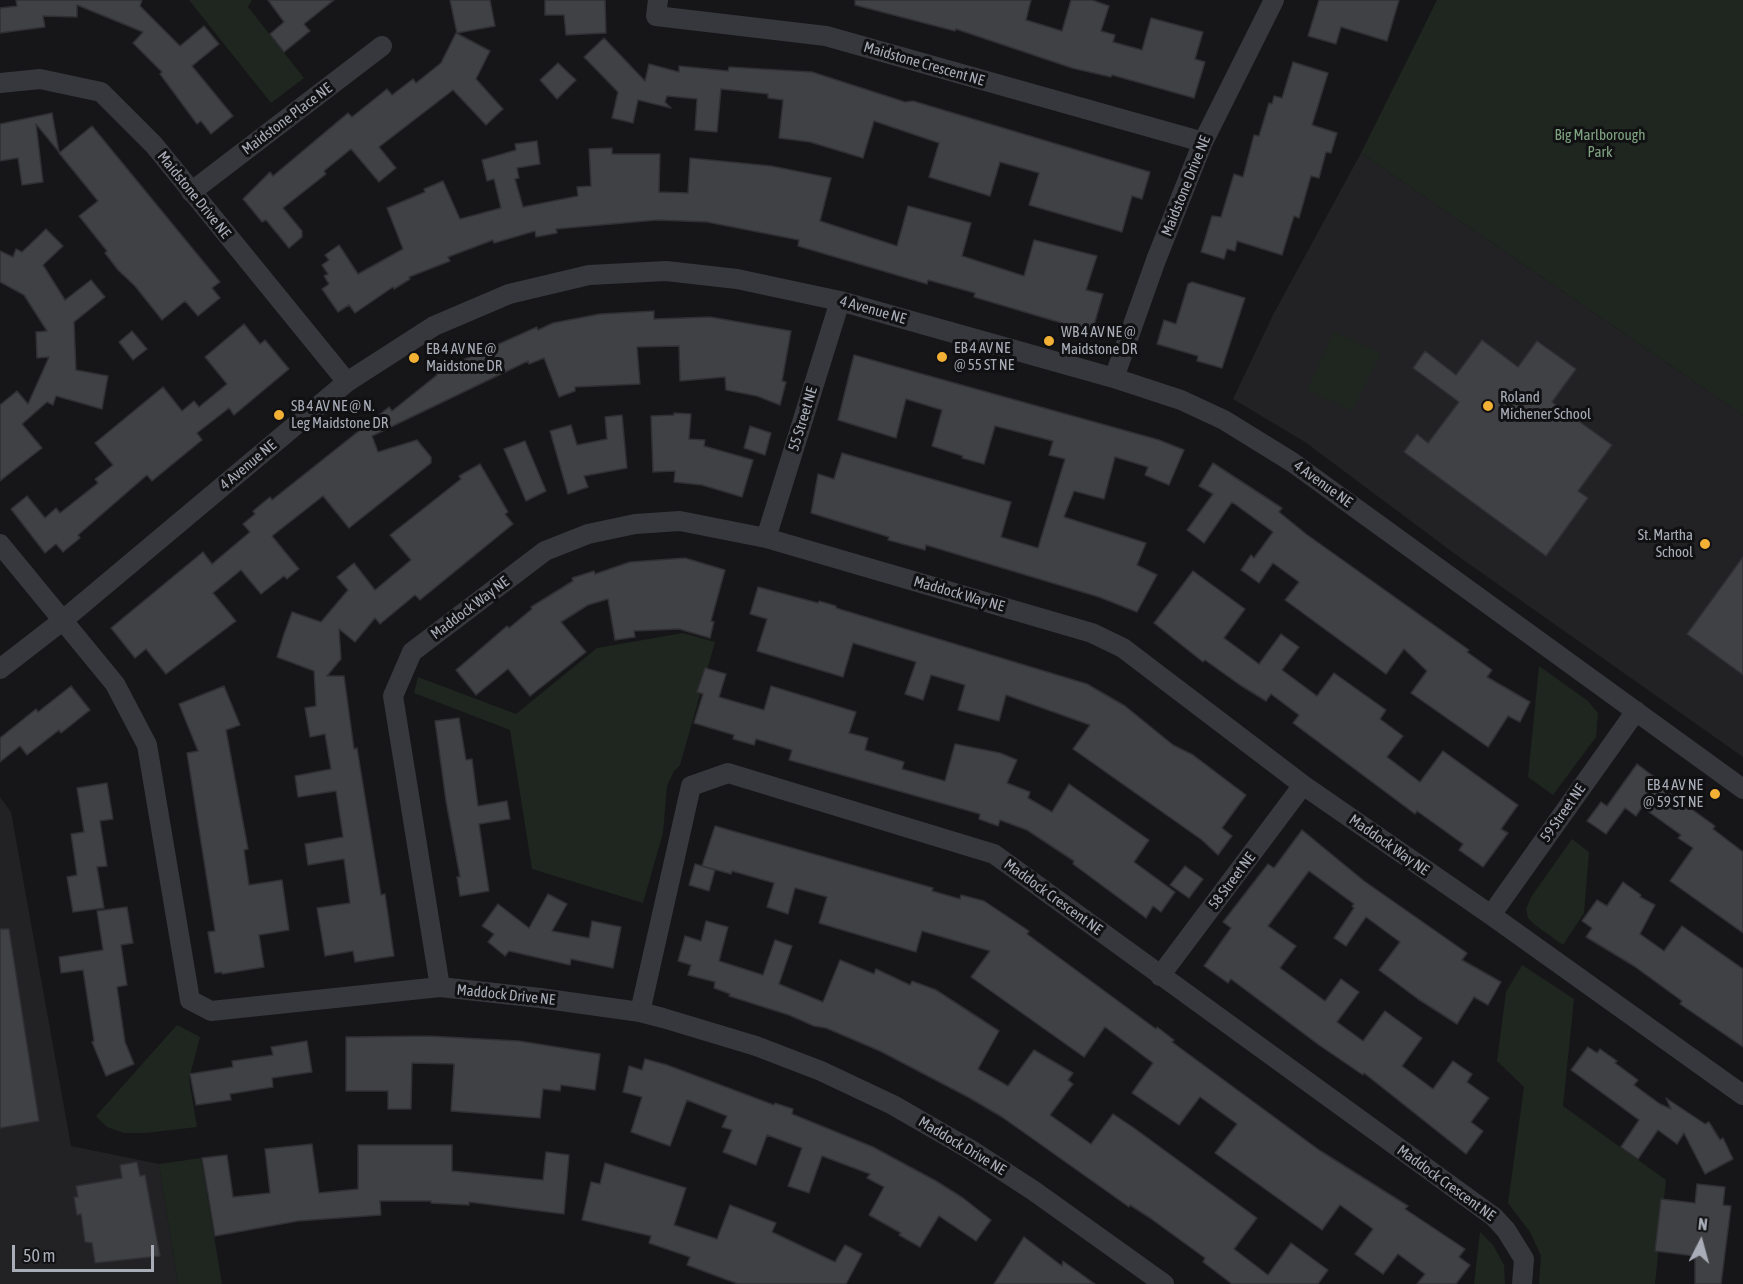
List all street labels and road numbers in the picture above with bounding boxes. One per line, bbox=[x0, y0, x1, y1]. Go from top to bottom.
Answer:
street label: Maidstone Crescent NE bbox=[862, 38, 986, 90]
street label: Maidstone Place NE bbox=[238, 79, 336, 159]
street label: Maidstone Drive NE bbox=[1158, 133, 1214, 239]
street label: Maidstone Drive NE bbox=[153, 148, 235, 242]
street label: 4 Avenue NE bbox=[838, 292, 908, 328]
street label: 55 Street NE bbox=[785, 385, 821, 453]
street label: 4 Avenue NE bbox=[216, 436, 280, 494]
street label: 4 Avenue NE bbox=[1290, 457, 1356, 511]
street label: Maddock Way NE bbox=[912, 572, 1006, 616]
street label: Maddock Way NE bbox=[427, 573, 513, 643]
street label: 59 Street NE bbox=[1537, 781, 1589, 845]
street label: Maddock Way NE bbox=[1346, 811, 1432, 879]
street label: 58 Street NE bbox=[1205, 849, 1259, 913]
street label: Maddock Crescent NE bbox=[1000, 855, 1106, 939]
street label: Maddock Drive NE bbox=[456, 981, 556, 1009]
street label: Maddock Drive NE bbox=[915, 1113, 1009, 1179]
street label: Maddock Crescent NE bbox=[1393, 1141, 1499, 1225]

